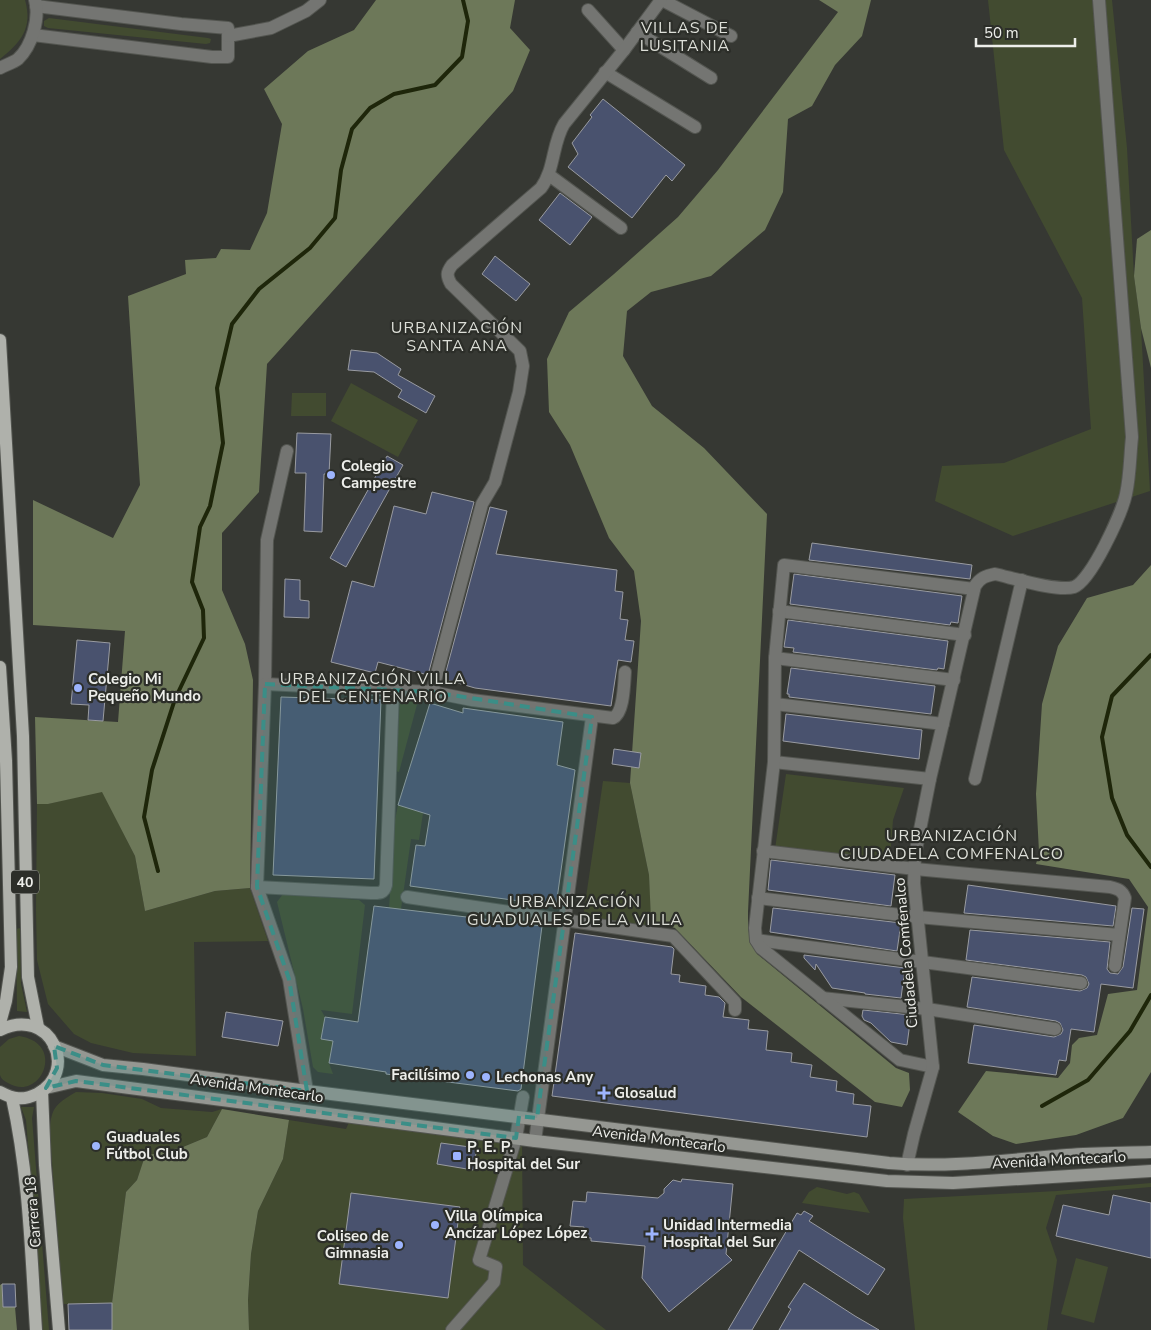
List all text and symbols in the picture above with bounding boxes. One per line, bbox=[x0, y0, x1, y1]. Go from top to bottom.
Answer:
scale bar bbox=[976, 15, 1075, 47]
district label: VILLAS DE LUSITANIA bbox=[640, 17, 730, 57]
text: 50 m bbox=[984, 23, 1019, 43]
district label: URBANIZACIÓN SANTA ANA bbox=[391, 317, 523, 357]
place label: Colegio Campestre bbox=[341, 456, 416, 493]
marker: Colegio Campestre bbox=[325, 469, 337, 481]
district label: URBANIZACIÓN VILLA DEL CENTENARIO bbox=[280, 668, 466, 708]
place label: Colegio Mi Pequeño Mundo bbox=[88, 669, 201, 706]
marker: Colegio Mi Pequeño Mundo bbox=[72, 682, 84, 694]
district label: URBANIZACIÓN CIUDADELA COMFENALCO bbox=[840, 825, 1064, 865]
road number: 40 bbox=[11, 870, 39, 894]
street label: Ciudadela Comfenalco bbox=[889, 877, 923, 1029]
district label: URBANIZACIÓN GUADUALES DE LA VILLA bbox=[467, 891, 683, 931]
place label: Facilísimo bbox=[391, 1065, 460, 1085]
place label: Lechonas Any bbox=[496, 1067, 593, 1087]
street label: Avenida Montecarlo bbox=[189, 1069, 325, 1107]
marker: Facilísimo bbox=[464, 1069, 476, 1081]
marker: Lechonas Any bbox=[480, 1071, 492, 1083]
place label: Glosalud bbox=[614, 1083, 676, 1103]
marker: Glosalud bbox=[598, 1087, 610, 1099]
street label: Avenida Montecarlo bbox=[591, 1121, 727, 1157]
place label: Guaduales Fútbol Club bbox=[106, 1127, 188, 1164]
place label: P. E. P. Hospital del Sur bbox=[467, 1137, 580, 1174]
marker: Guaduales Fútbol Club bbox=[90, 1140, 102, 1152]
street label: Avenida Montecarlo bbox=[991, 1146, 1127, 1174]
marker: P. E. P. Hospital del Sur bbox=[451, 1150, 463, 1162]
street label: Carrera 18 bbox=[20, 1175, 46, 1249]
place label: Villa Olímpica Ancízar López López bbox=[444, 1206, 587, 1243]
place label: Unidad Intermedia Hospital del Sur bbox=[663, 1215, 792, 1252]
marker: Villa Olímpica Ancízar López López bbox=[429, 1219, 441, 1231]
place label: Coliseo de Gimnasia bbox=[317, 1226, 389, 1263]
marker: Unidad Intermedia Hospital del Sur bbox=[645, 1227, 659, 1241]
marker: Coliseo de Gimnasia bbox=[393, 1239, 405, 1251]

